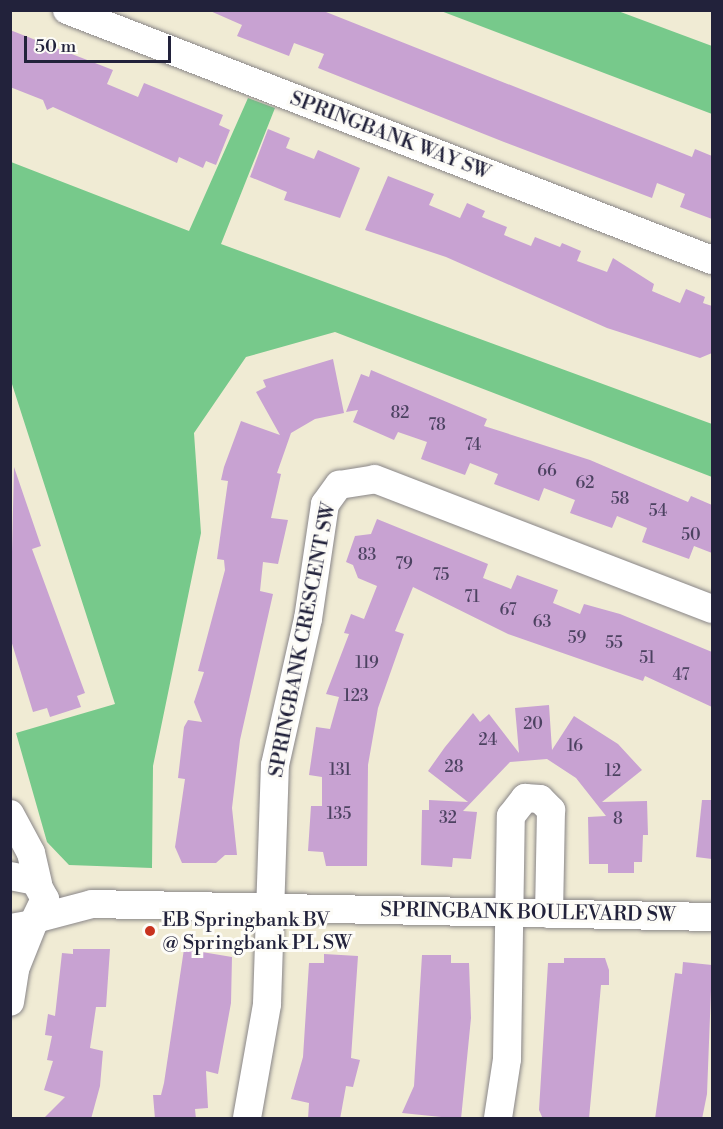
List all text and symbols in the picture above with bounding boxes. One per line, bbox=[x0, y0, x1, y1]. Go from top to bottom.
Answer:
scale bar bbox=[27, 24, 174, 62]
text: 50 m bbox=[35, 35, 76, 58]
street label: SPRINGBANK WAY SW bbox=[286, 87, 494, 185]
house number: 82 bbox=[391, 403, 409, 423]
house number: 78 bbox=[428, 415, 446, 435]
house number: 74 bbox=[465, 435, 481, 455]
house number: 66 bbox=[537, 461, 557, 481]
house number: 62 bbox=[576, 473, 594, 493]
house number: 58 bbox=[611, 489, 629, 509]
street label: SPRINGBANK CRESCENT SW bbox=[265, 501, 341, 779]
house number: 54 bbox=[649, 501, 667, 521]
house number: 50 bbox=[681, 525, 701, 545]
house number: 83 bbox=[358, 545, 376, 565]
house number: 79 bbox=[395, 554, 413, 574]
house number: 75 bbox=[433, 565, 449, 585]
house number: 71 bbox=[464, 587, 480, 607]
house number: 67 bbox=[500, 600, 516, 620]
house number: 63 bbox=[533, 612, 551, 632]
house number: 59 bbox=[568, 628, 586, 648]
house number: 55 bbox=[605, 633, 623, 653]
house number: 51 bbox=[639, 648, 655, 668]
house number: 119 bbox=[355, 653, 379, 673]
house number: 47 bbox=[673, 665, 689, 685]
house number: 123 bbox=[343, 686, 369, 706]
house number: 20 bbox=[523, 714, 543, 734]
house number: 24 bbox=[479, 730, 497, 750]
house number: 16 bbox=[567, 736, 583, 756]
house number: 28 bbox=[445, 757, 463, 777]
house number: 131 bbox=[329, 760, 351, 780]
house number: 12 bbox=[605, 761, 621, 781]
house number: 135 bbox=[327, 804, 351, 824]
house number: 32 bbox=[439, 808, 457, 828]
house number: 8 bbox=[613, 809, 623, 829]
street label: SPRINGBANK BOULEVARD SW bbox=[380, 898, 676, 928]
place label: EB Springbank BV @ Springbank PL SW bbox=[162, 908, 352, 955]
marker: EB Springbank BV @ Springbank PL SW bbox=[143, 924, 157, 938]

